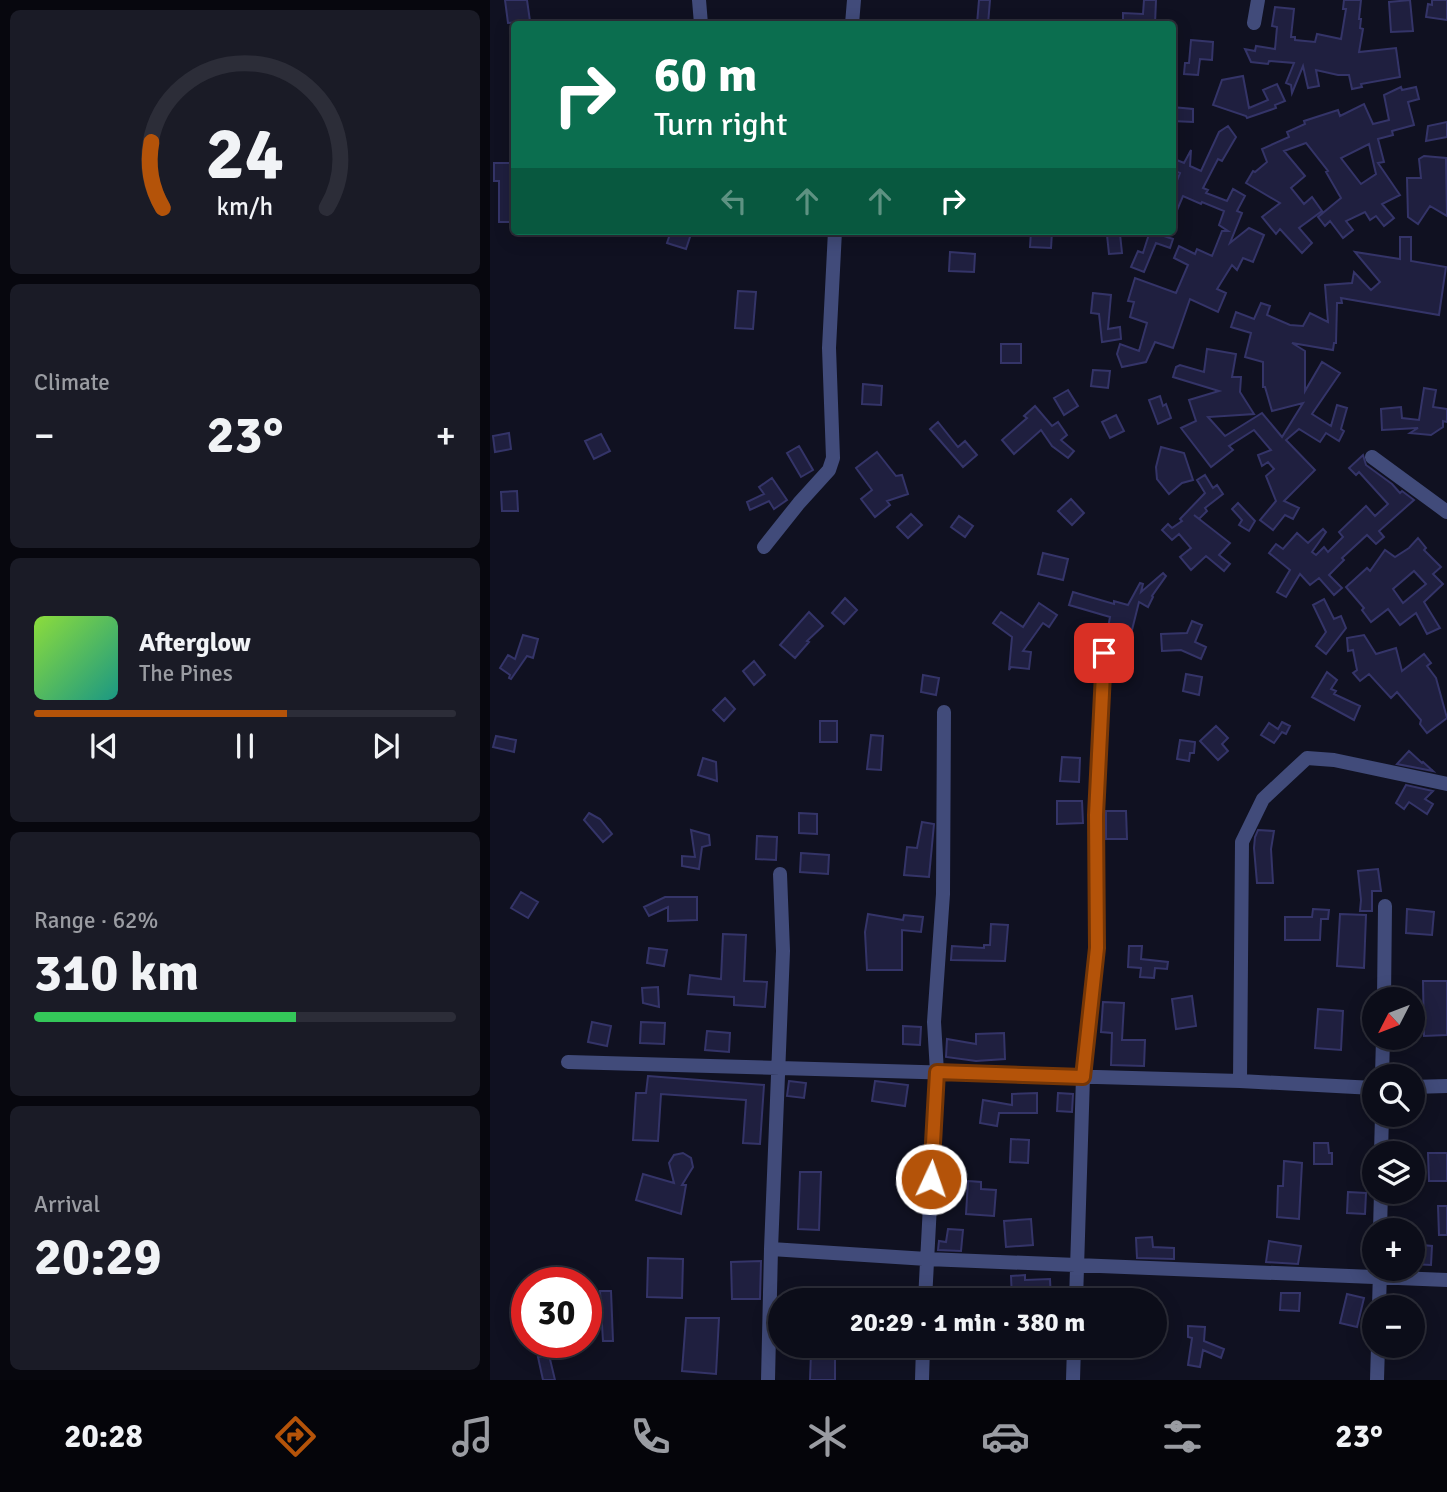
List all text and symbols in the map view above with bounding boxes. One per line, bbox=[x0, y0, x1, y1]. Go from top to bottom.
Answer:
text: 60 m bbox=[654, 45, 757, 105]
icon: right bbox=[539, 49, 630, 140]
text: Turn right bbox=[654, 105, 787, 144]
text: 24 bbox=[206, 110, 284, 199]
icon: left bbox=[715, 182, 753, 220]
icon: ahead bbox=[788, 182, 826, 220]
icon: ahead bbox=[861, 182, 899, 220]
icon: right bbox=[934, 182, 972, 220]
text: km/h bbox=[217, 191, 273, 222]
text: Climate bbox=[34, 368, 110, 397]
text: 23° bbox=[207, 403, 283, 467]
text: − bbox=[34, 412, 55, 459]
text: + bbox=[435, 412, 456, 459]
pin bbox=[1074, 623, 1134, 683]
text: Afterglow bbox=[139, 627, 251, 659]
icon: arrive bbox=[1085, 634, 1123, 672]
text: The Pines bbox=[139, 659, 233, 688]
icon: previous bbox=[85, 727, 123, 765]
icon: pause bbox=[226, 727, 264, 765]
icon: next bbox=[367, 727, 405, 765]
text: Range · 62% bbox=[34, 906, 158, 935]
text: 310 km bbox=[34, 941, 199, 1005]
north arrow bbox=[1362, 987, 1424, 1050]
map controls bbox=[1362, 987, 1425, 1358]
button: search bbox=[1362, 1064, 1425, 1127]
button: layers bbox=[1362, 1141, 1425, 1204]
position arrow bbox=[894, 1142, 968, 1216]
text: Arrival bbox=[34, 1190, 100, 1219]
button: + bbox=[1362, 1218, 1425, 1281]
text: 20:29 bbox=[34, 1225, 162, 1289]
speed limit sign: 30 bbox=[511, 1267, 602, 1358]
button: − bbox=[1362, 1295, 1425, 1358]
text: 20:29 · 1 min · 380 m bbox=[850, 1307, 1085, 1339]
icon: directions bbox=[271, 1412, 320, 1461]
icon: music bbox=[448, 1412, 497, 1461]
icon: phone bbox=[626, 1412, 675, 1461]
icon: climate bbox=[803, 1412, 852, 1461]
icon: car bbox=[981, 1412, 1030, 1461]
icon: filters bbox=[1158, 1412, 1207, 1461]
text: 20:28 bbox=[64, 1417, 143, 1456]
text: 23° bbox=[1335, 1417, 1383, 1456]

